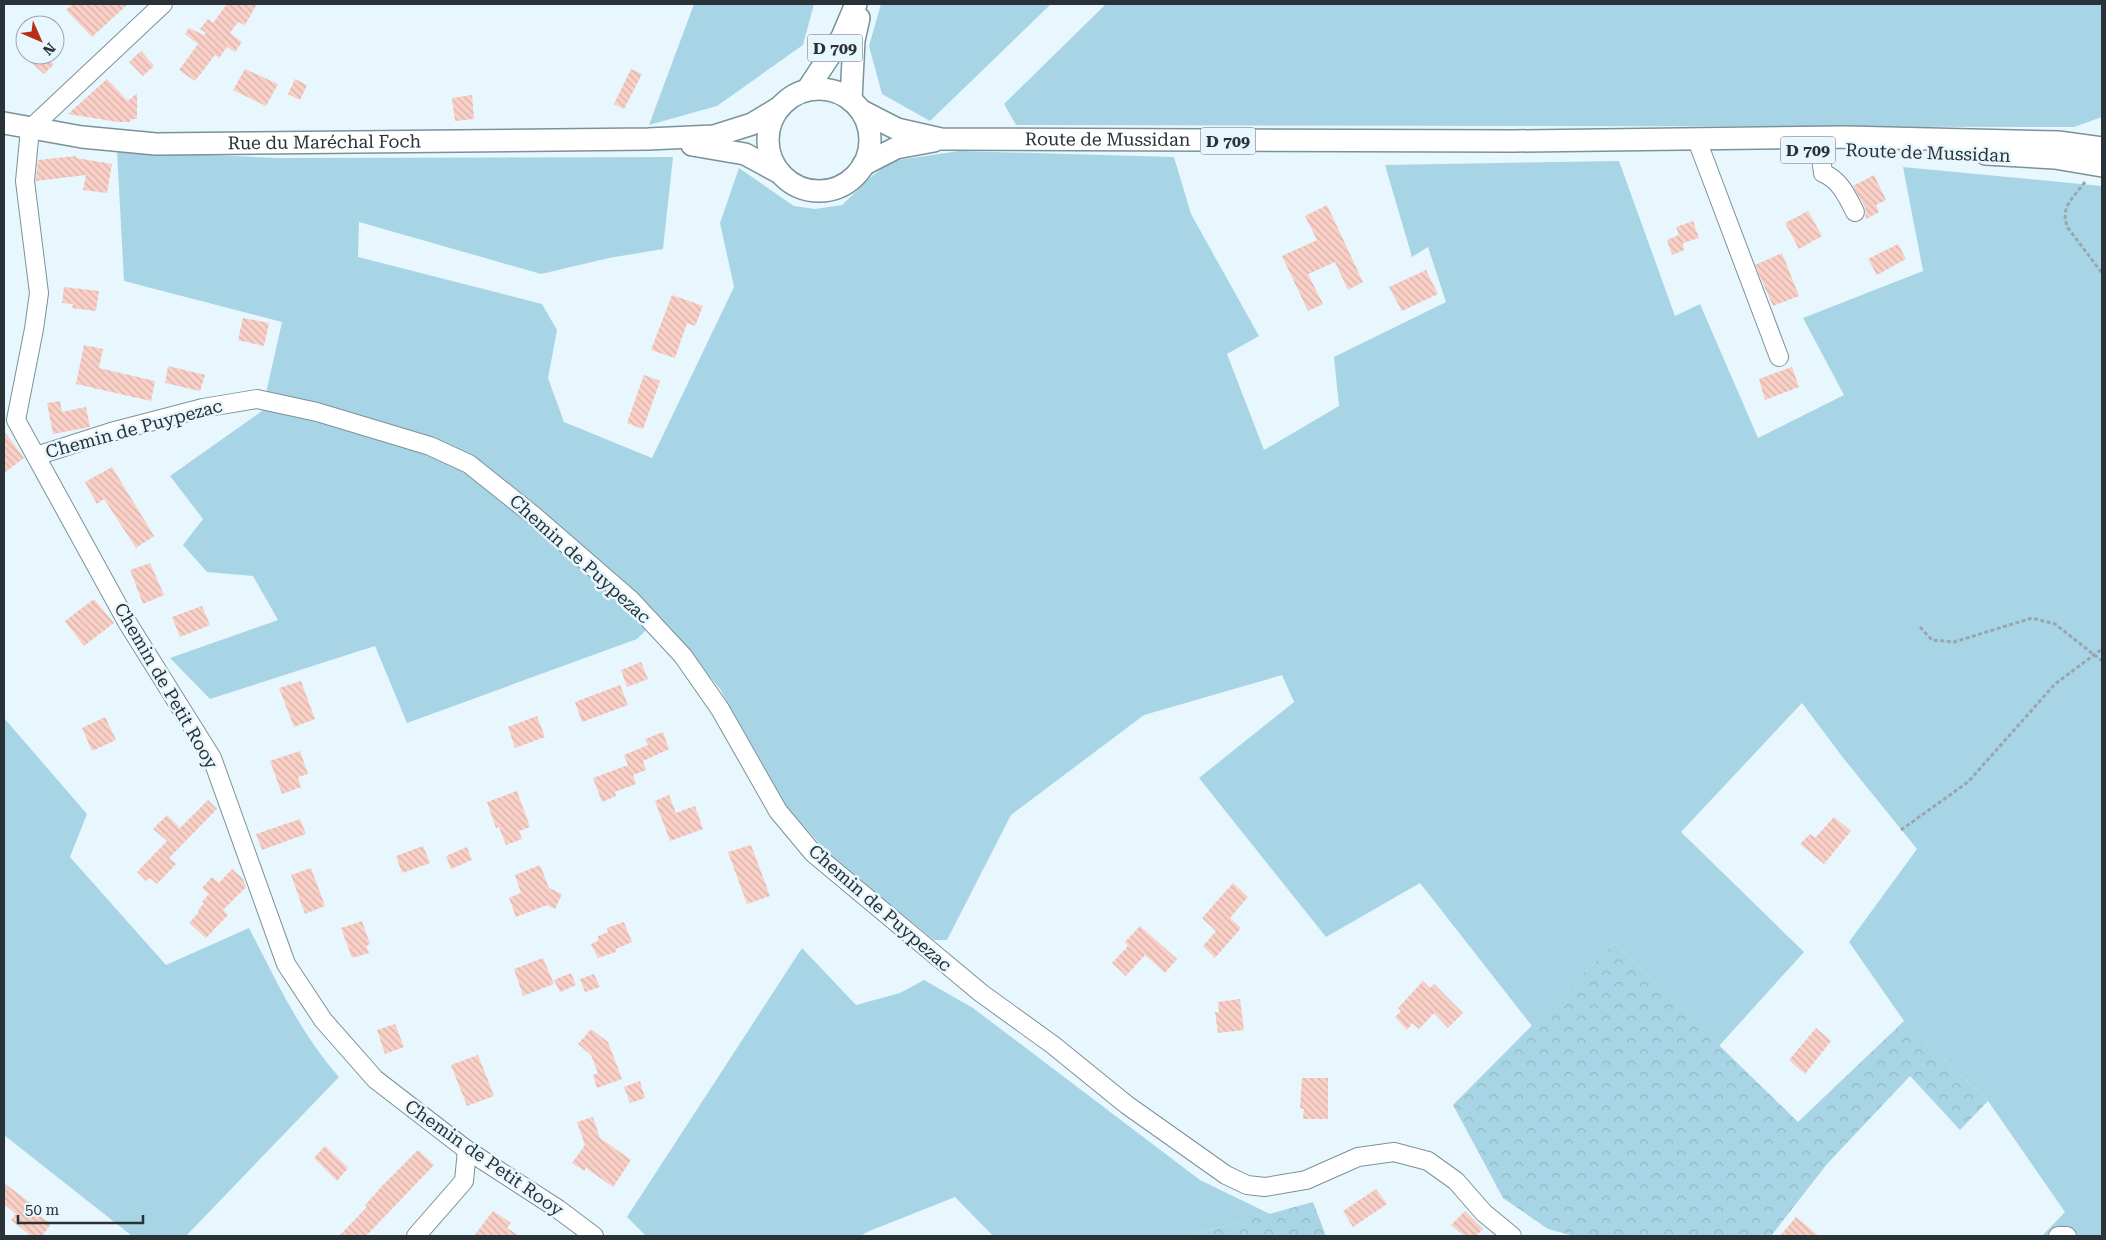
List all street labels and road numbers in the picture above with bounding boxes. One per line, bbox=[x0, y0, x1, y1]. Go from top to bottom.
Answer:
road number: D 709 bbox=[808, 34, 862, 62]
street label: Route de Mussidan bbox=[1025, 128, 1191, 150]
road number: D 709 bbox=[1200, 128, 1256, 154]
street label: Rue du Maréchal Foch bbox=[228, 130, 422, 153]
road number: D 709 bbox=[1780, 136, 1836, 164]
street label: Route de Mussidan bbox=[1845, 139, 2011, 166]
street label: Chemin de Puypezac bbox=[43, 395, 225, 462]
street label: Chemin de Puypezac bbox=[506, 490, 655, 627]
street label: Chemin de Petit Rooy bbox=[110, 599, 223, 773]
street label: Chemin de Puypezac bbox=[805, 840, 956, 975]
street label: Chemin de Petit Rooy bbox=[401, 1095, 568, 1220]

